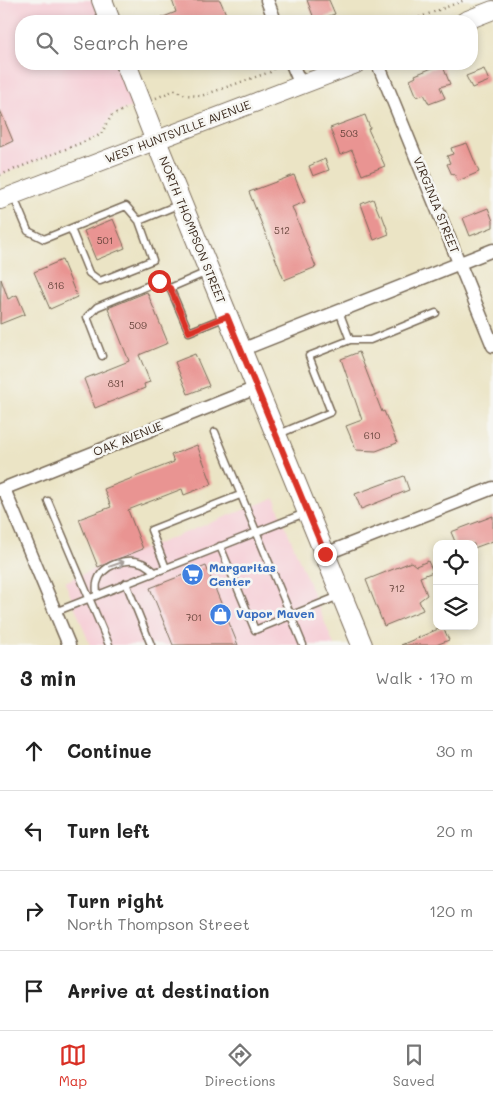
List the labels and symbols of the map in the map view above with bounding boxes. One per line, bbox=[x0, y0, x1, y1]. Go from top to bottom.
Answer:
street label: WEST HUNTSVILLE AVENUE bbox=[103, 96, 253, 166]
house number: 503 bbox=[340, 126, 358, 140]
street label: NORTH THOMPSON STREET bbox=[156, 154, 230, 306]
street label: VIRGINIA STREET bbox=[410, 154, 464, 255]
house number: 512 bbox=[274, 223, 290, 237]
house number: 501 bbox=[97, 233, 113, 247]
route start bbox=[148, 270, 171, 293]
house number: 816 bbox=[48, 278, 64, 292]
house number: 509 bbox=[129, 318, 147, 332]
house number: 831 bbox=[108, 376, 124, 390]
street label: OAK AVENUE bbox=[90, 417, 165, 459]
house number: 610 bbox=[364, 428, 380, 442]
route end bbox=[314, 543, 337, 566]
one-way arrow bbox=[109, 559, 124, 568]
place label: Margaritas Center bbox=[209, 559, 276, 589]
supermarket icon: Margaritas Center bbox=[181, 563, 205, 587]
house number: 712 bbox=[389, 581, 405, 595]
shop icon: Vapor Maven bbox=[208, 602, 232, 626]
place label: Vapor Maven bbox=[236, 605, 314, 621]
house number: 701 bbox=[186, 610, 202, 624]

